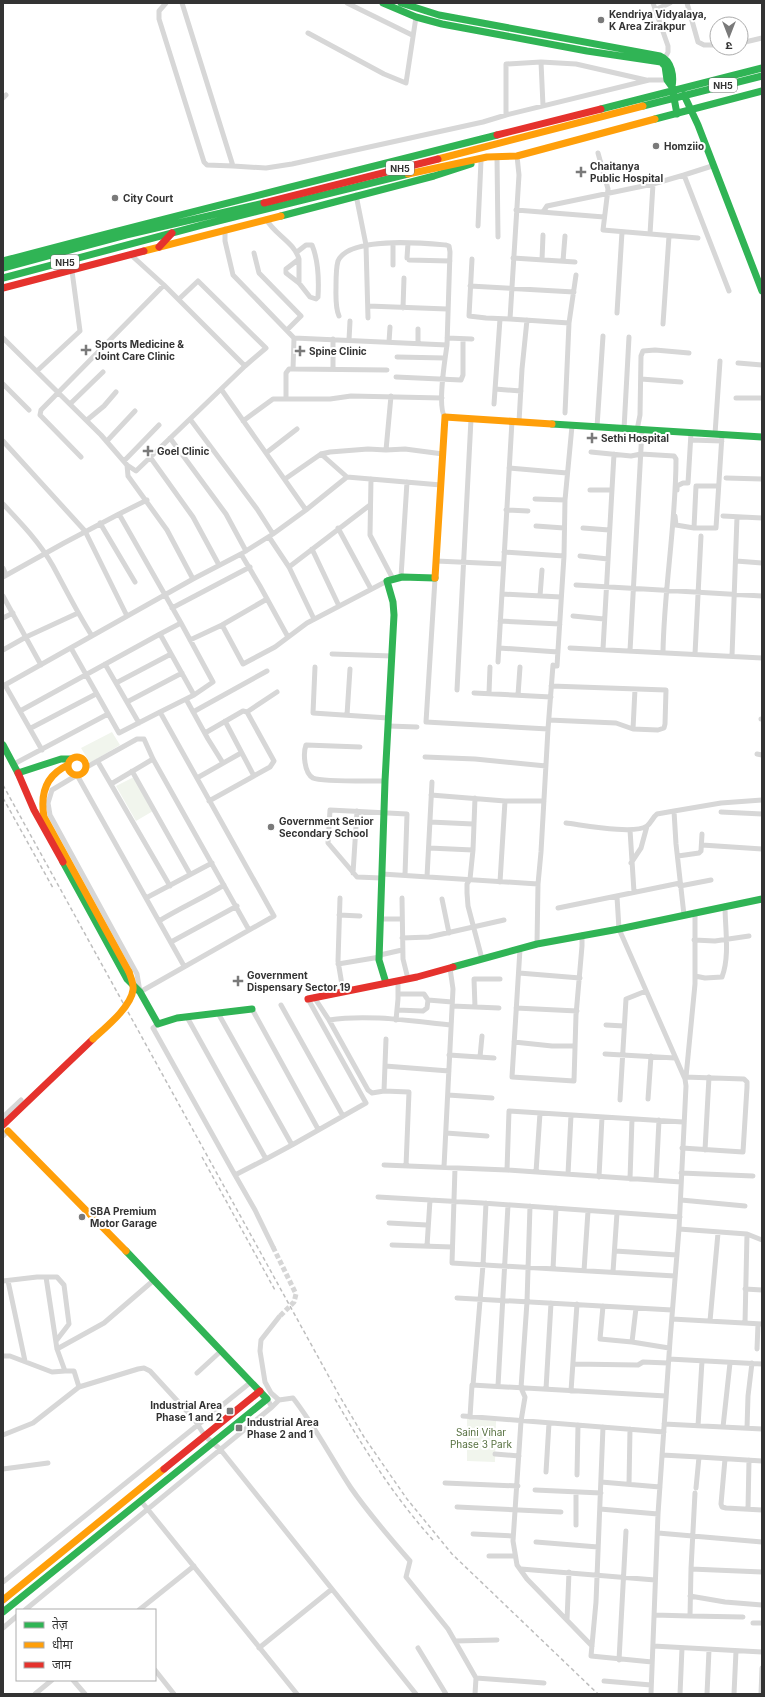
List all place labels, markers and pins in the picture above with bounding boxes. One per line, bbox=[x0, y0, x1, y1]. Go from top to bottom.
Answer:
place label: Kendriya Vidyalaya, K Area Zirakpur bbox=[609, 8, 707, 32]
marker: Kendriya Vidyalaya, K Area Zirakpur bbox=[596, 15, 606, 25]
place label: Homziio bbox=[664, 140, 704, 152]
marker: Homziio bbox=[651, 141, 661, 151]
place label: Chaitanya Public Hospital bbox=[590, 160, 663, 184]
marker: Chaitanya Public Hospital bbox=[575, 166, 587, 178]
place label: City Court bbox=[123, 192, 173, 205]
marker: City Court bbox=[110, 193, 120, 203]
place label: Sports Medicine & Joint Care Clinic bbox=[95, 338, 184, 362]
marker: Sports Medicine & Joint Care Clinic bbox=[80, 344, 92, 356]
marker: Spine Clinic bbox=[294, 345, 306, 357]
place label: Spine Clinic bbox=[309, 345, 367, 357]
marker: Sethi Hospital bbox=[586, 432, 598, 444]
place label: Sethi Hospital bbox=[601, 432, 669, 444]
marker: Goel Clinic bbox=[142, 445, 154, 457]
place label: Goel Clinic bbox=[157, 445, 209, 457]
place label: Government Senior Secondary School bbox=[279, 815, 374, 840]
marker: Government Senior Secondary School bbox=[266, 822, 276, 832]
place label: Government Dispensary Sector 19 bbox=[247, 969, 351, 994]
marker: Government Dispensary Sector 19 bbox=[232, 975, 244, 987]
place label: SBA Premium Motor Garage bbox=[90, 1205, 157, 1230]
marker: SBA Premium Motor Garage bbox=[77, 1212, 87, 1222]
place label: Industrial Area Phase 1 and 2 bbox=[150, 1399, 222, 1423]
marker: Industrial Area Phase 1 and 2 bbox=[225, 1406, 235, 1416]
place label: Industrial Area Phase 2 and 1 bbox=[247, 1416, 319, 1440]
marker: Industrial Area Phase 2 and 1 bbox=[234, 1423, 244, 1433]

